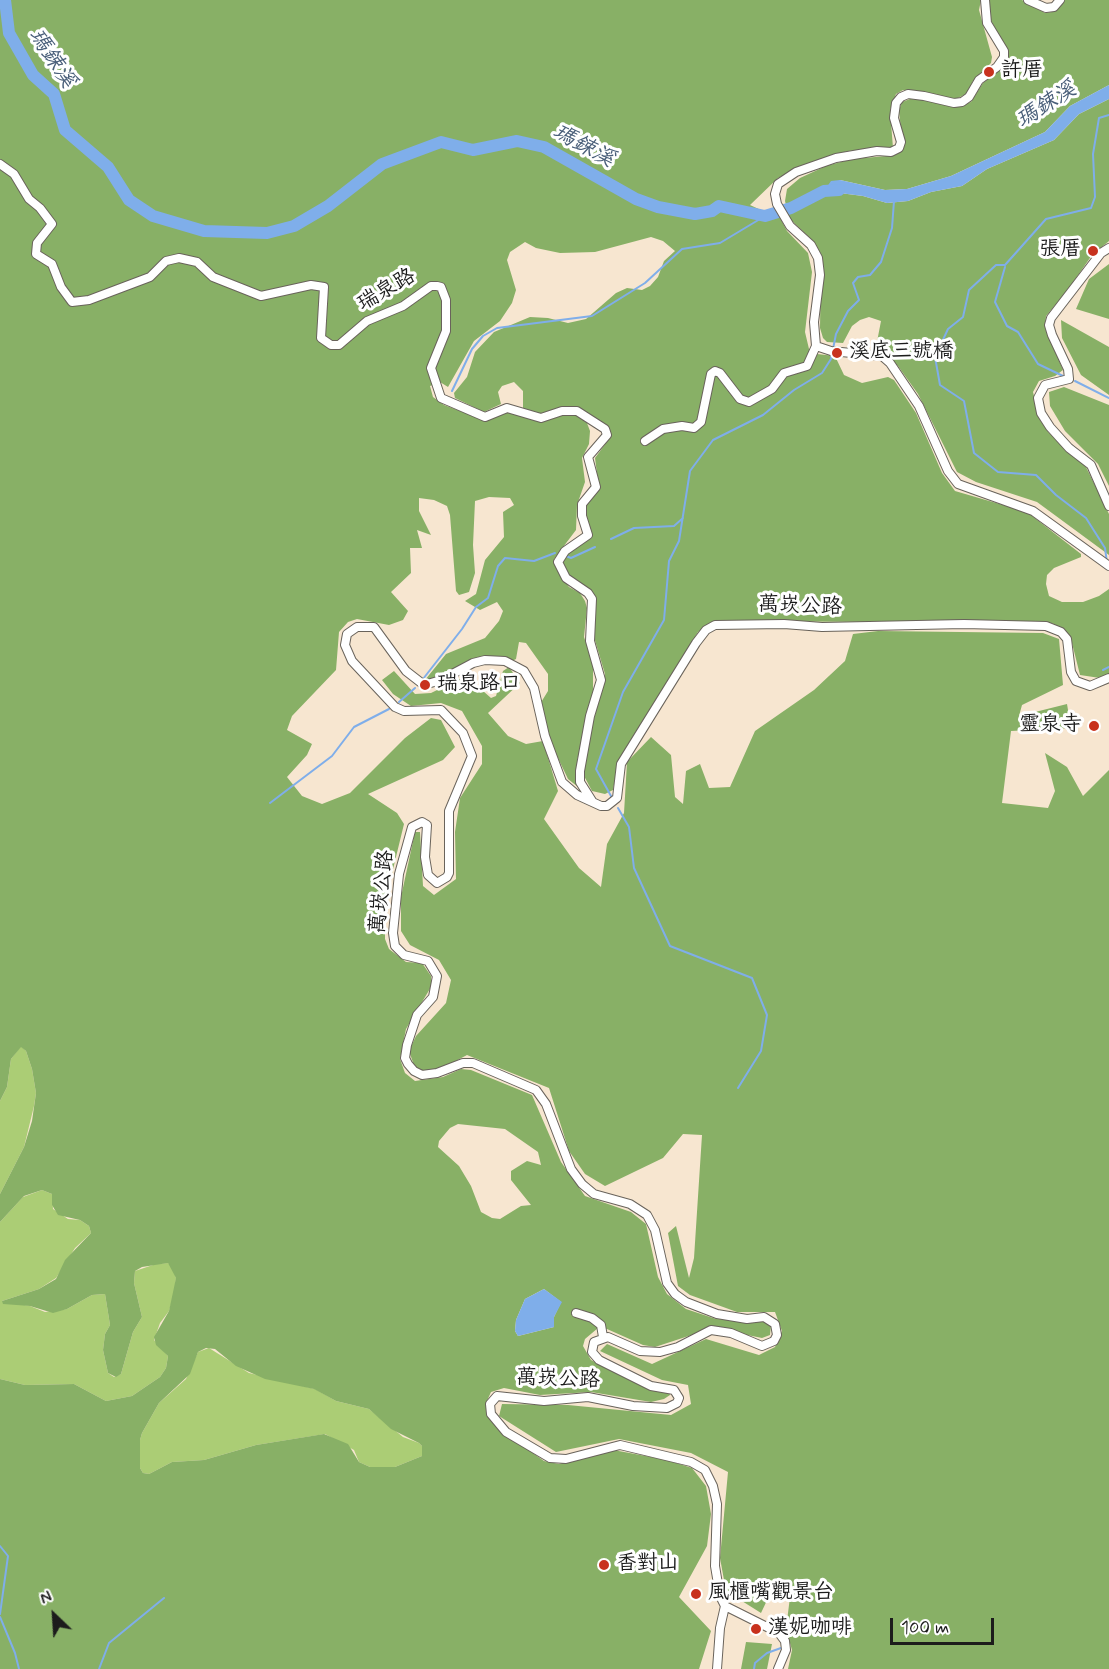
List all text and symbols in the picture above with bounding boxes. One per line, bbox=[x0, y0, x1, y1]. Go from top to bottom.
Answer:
water label: 瑪鋉溪 bbox=[22, 24, 80, 94]
place label: 許厝 bbox=[1001, 59, 1043, 85]
marker: 許厝 bbox=[982, 65, 996, 79]
water label: 瑪鋉溪 bbox=[1012, 77, 1082, 135]
water label: 瑪鋉溪 bbox=[548, 120, 618, 174]
place label: 張厝 bbox=[1039, 238, 1081, 264]
marker: 張厝 bbox=[1086, 244, 1100, 258]
street label: 瑞泉路 bbox=[353, 264, 421, 318]
place label: 溪底三號橋 bbox=[849, 340, 954, 366]
marker: 溪底三號橋 bbox=[830, 346, 844, 360]
street label: 萬崁公路 bbox=[758, 593, 842, 621]
place label: 瑞泉路口 bbox=[437, 672, 521, 698]
marker: 瑞泉路口 bbox=[418, 678, 432, 692]
place label: 靈泉寺 bbox=[1019, 713, 1082, 739]
marker: 靈泉寺 bbox=[1087, 719, 1101, 733]
street label: 萬崁公路 bbox=[366, 849, 400, 935]
street label: 萬崁公路 bbox=[516, 1366, 600, 1394]
place label: 香對山 bbox=[616, 1552, 679, 1578]
marker: 香對山 bbox=[597, 1558, 611, 1572]
place label: 風櫃嘴觀景台 bbox=[708, 1581, 834, 1607]
north arrow bbox=[24, 1585, 84, 1645]
text: N bbox=[37, 1586, 55, 1610]
marker: 風櫃嘴觀景台 bbox=[689, 1587, 703, 1601]
scale bar bbox=[893, 1606, 996, 1644]
place label: 漢妮咖啡 bbox=[768, 1616, 852, 1642]
text: 100 m bbox=[901, 1616, 949, 1640]
marker: 漢妮咖啡 bbox=[749, 1622, 763, 1636]

